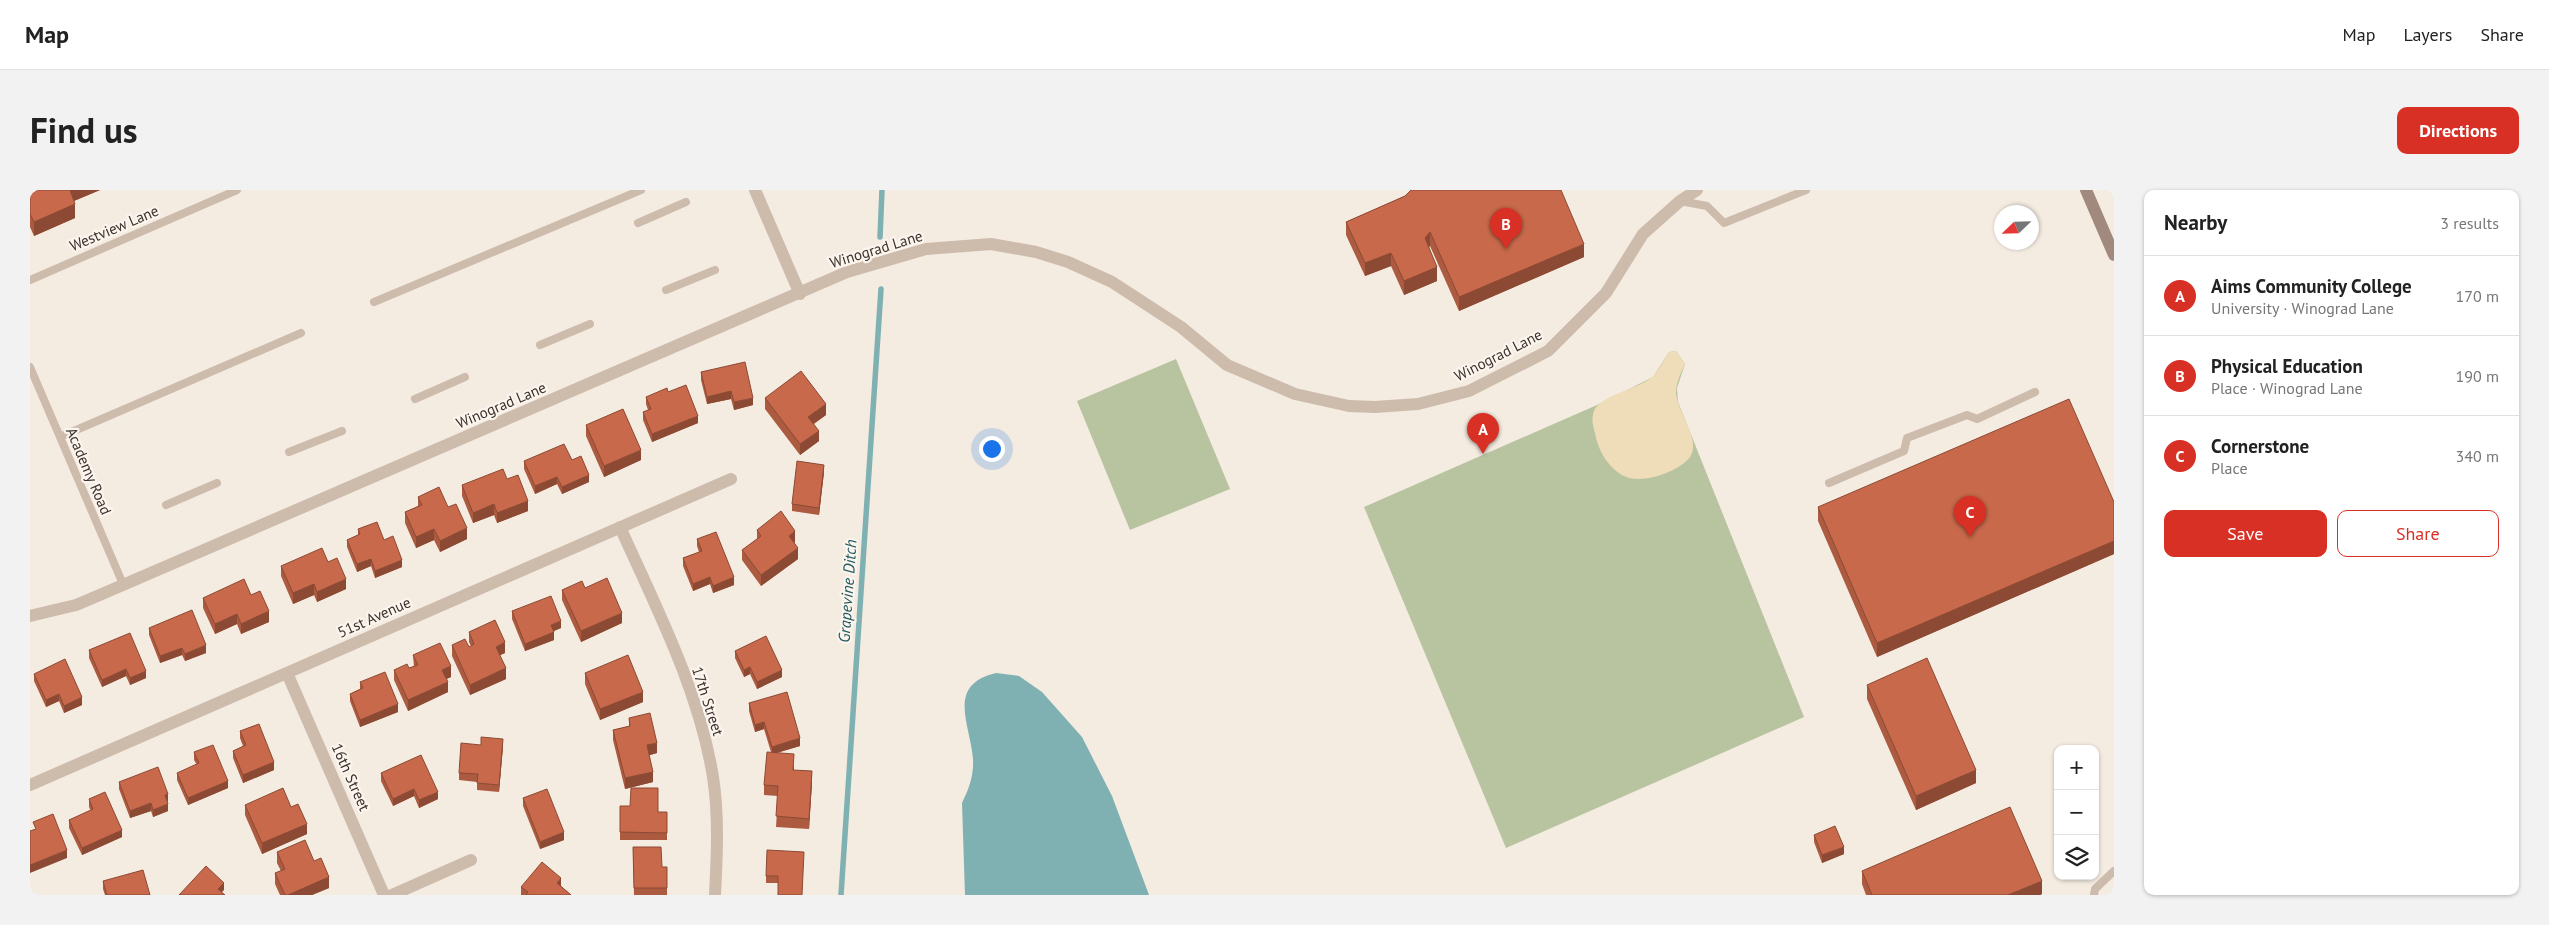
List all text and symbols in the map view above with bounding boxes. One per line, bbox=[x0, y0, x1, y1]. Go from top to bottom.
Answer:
text: Map bbox=[25, 19, 69, 50]
text: Map bbox=[2343, 23, 2375, 46]
text: Layers bbox=[2403, 23, 2452, 46]
text: Share bbox=[2480, 23, 2524, 46]
text: Find us bbox=[30, 107, 138, 153]
button: Directions bbox=[2397, 107, 2519, 154]
street label: Westview Lane bbox=[67, 201, 161, 255]
north arrow bbox=[1994, 205, 2039, 250]
pin: B bbox=[1490, 208, 1522, 249]
text: Nearby bbox=[2164, 209, 2227, 236]
text: 3 results bbox=[2440, 213, 2499, 233]
street label: Winograd Lane bbox=[827, 226, 925, 272]
text: Aims Community College bbox=[2211, 274, 2412, 298]
text: A bbox=[2175, 286, 2185, 306]
text: 170 m bbox=[2456, 286, 2499, 306]
text: University · Winograd Lane bbox=[2211, 298, 2394, 318]
street label: Winograd Lane bbox=[1451, 325, 1545, 385]
text: Physical Education bbox=[2211, 354, 2363, 378]
text: B bbox=[2175, 366, 2185, 386]
text: 190 m bbox=[2456, 366, 2499, 386]
street label: Winograd Lane bbox=[453, 377, 549, 433]
text: Place · Winograd Lane bbox=[2211, 378, 2363, 398]
pin: A bbox=[1467, 413, 1499, 454]
street label: Academy Road bbox=[62, 425, 116, 517]
text: Cornerstone bbox=[2211, 434, 2309, 458]
your location bbox=[979, 436, 1005, 462]
text: C bbox=[2176, 446, 2184, 466]
text: 340 m bbox=[2456, 446, 2499, 466]
text: Place bbox=[2211, 458, 2248, 478]
pin: C bbox=[1954, 496, 1986, 537]
button: Save bbox=[2164, 510, 2327, 557]
button: Share bbox=[2337, 510, 2499, 557]
water label: Grapevine Ditch bbox=[833, 539, 861, 643]
street label: 51st Avenue bbox=[334, 592, 414, 642]
street label: 17th Street bbox=[688, 664, 728, 738]
street label: 16th Street bbox=[328, 740, 374, 814]
map controls bbox=[2054, 745, 2099, 880]
button: + bbox=[2054, 745, 2099, 790]
button: − bbox=[2054, 790, 2099, 835]
button: layers bbox=[2054, 835, 2099, 880]

